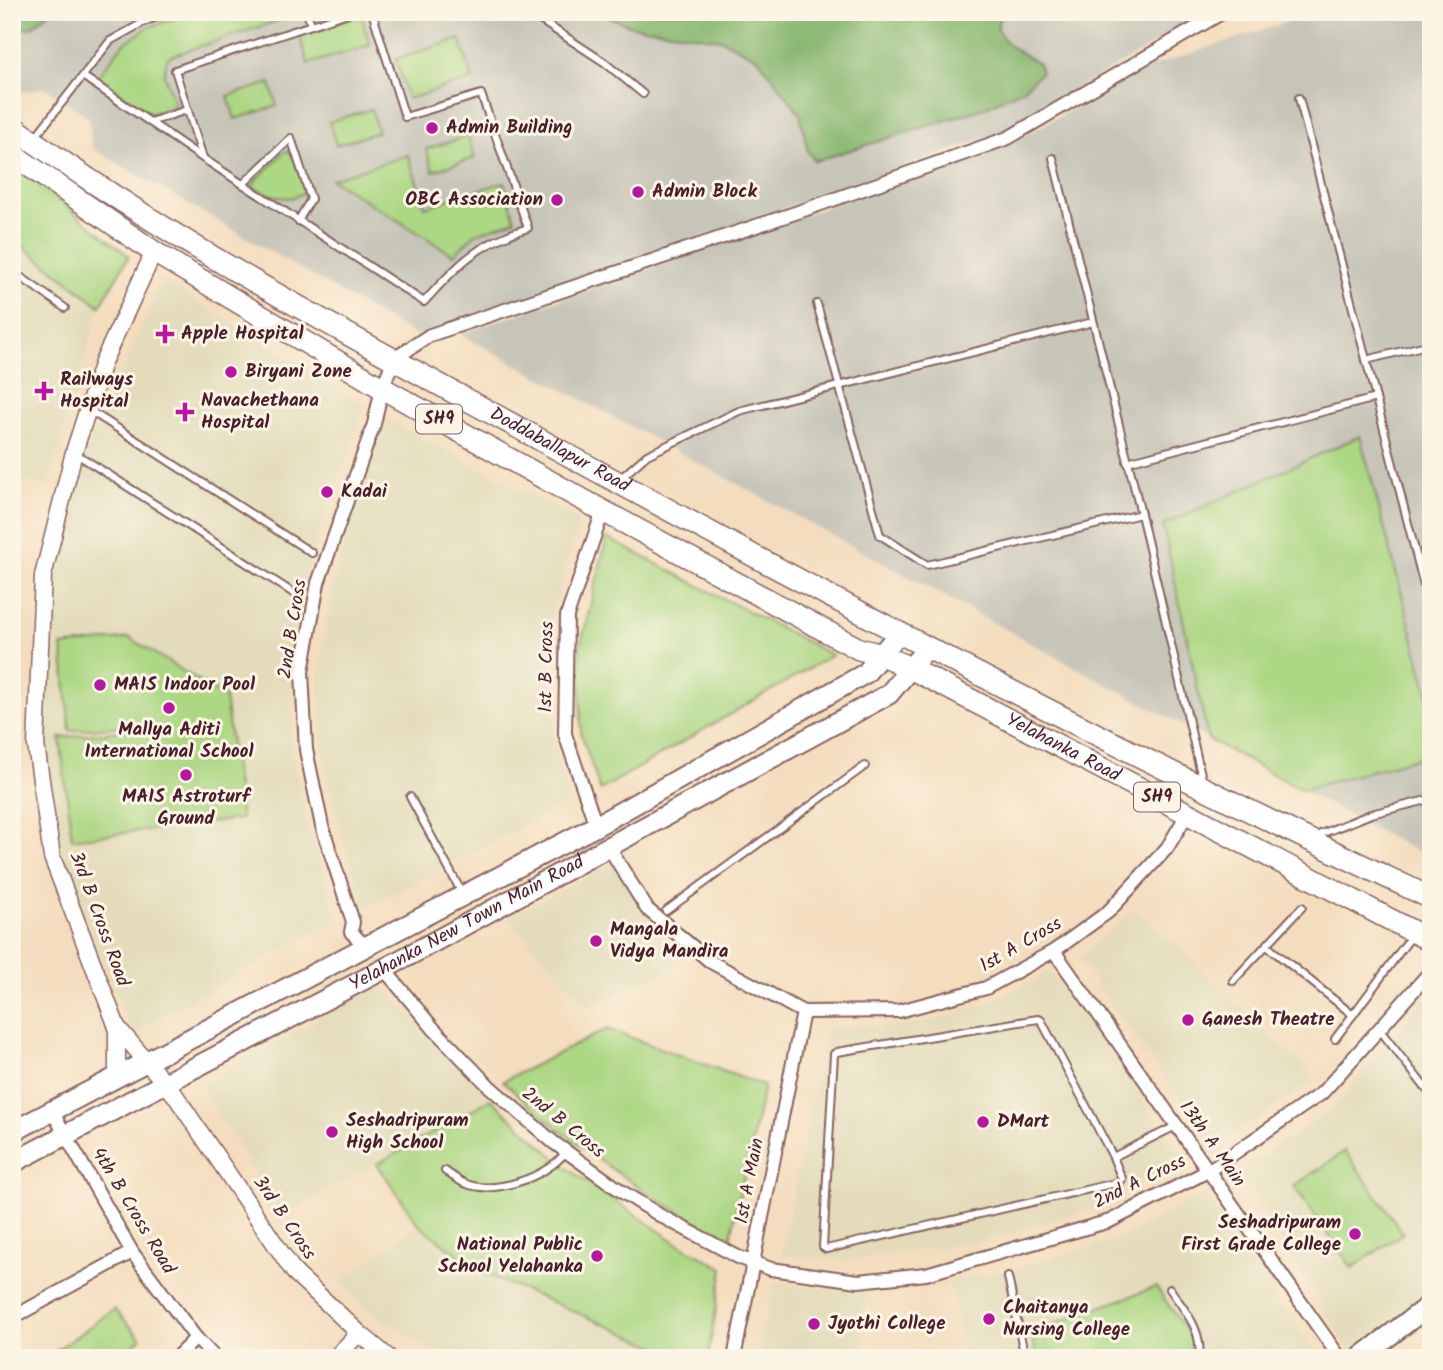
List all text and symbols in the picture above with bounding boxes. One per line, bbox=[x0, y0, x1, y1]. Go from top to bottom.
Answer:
place label: Admin Building bbox=[446, 113, 572, 143]
marker: Admin Building bbox=[424, 120, 440, 136]
place label: Admin Block bbox=[652, 177, 757, 207]
marker: Admin Block bbox=[630, 184, 646, 200]
place label: OBC Association bbox=[405, 185, 543, 215]
marker: OBC Association bbox=[549, 192, 565, 208]
place label: Apple Hospital bbox=[181, 319, 304, 349]
marker: Apple Hospital bbox=[155, 324, 175, 344]
place label: Biryani Zone bbox=[245, 357, 352, 387]
marker: Biryani Zone bbox=[223, 364, 239, 380]
place label: Railways Hospital bbox=[60, 365, 133, 417]
marker: Railways Hospital bbox=[34, 381, 54, 401]
place label: Navachethana Hospital bbox=[201, 386, 319, 438]
street label: Doddaballapur Road bbox=[484, 400, 636, 501]
marker: Navachethana Hospital bbox=[175, 402, 195, 422]
road number: SH9 bbox=[416, 404, 462, 433]
place label: Kadai bbox=[341, 477, 388, 507]
marker: Kadai bbox=[319, 484, 335, 500]
street label: 2nd B Cross bbox=[270, 577, 316, 681]
street label: 1st B Cross bbox=[531, 621, 563, 713]
place label: MAIS Indoor Pool bbox=[114, 670, 256, 700]
marker: MAIS Indoor Pool bbox=[92, 677, 108, 693]
marker: Mallya Aditi International School bbox=[161, 700, 177, 716]
street label: Yelahanka Road bbox=[1000, 706, 1126, 791]
place label: Mallya Aditi International School bbox=[85, 715, 254, 767]
marker: MAIS Astroturf Ground bbox=[178, 767, 194, 783]
place label: MAIS Astroturf Ground bbox=[122, 782, 252, 834]
road number: SH9 bbox=[1134, 782, 1180, 812]
street label: 3rd B Cross Road bbox=[61, 847, 138, 991]
street label: Yelahanka New Town Main Road bbox=[344, 847, 590, 1000]
street label: 1st A Cross bbox=[974, 909, 1068, 981]
place label: Mangala Vidya Mandira bbox=[610, 915, 729, 967]
marker: Mangala Vidya Mandira bbox=[588, 933, 604, 949]
place label: Ganesh Theatre bbox=[1202, 1005, 1334, 1035]
marker: Ganesh Theatre bbox=[1180, 1012, 1196, 1028]
street label: 2nd B Cross bbox=[515, 1080, 611, 1166]
street label: 13th A Main bbox=[1171, 1095, 1253, 1193]
place label: Seshadripuram High School bbox=[346, 1106, 469, 1158]
place label: DMart bbox=[997, 1107, 1050, 1137]
marker: DMart bbox=[975, 1114, 991, 1130]
marker: Seshadripuram High School bbox=[324, 1124, 340, 1140]
street label: 1st A Main bbox=[727, 1136, 773, 1226]
street label: 4th B Cross Road bbox=[83, 1142, 183, 1281]
street label: 2nd A Cross bbox=[1089, 1147, 1191, 1217]
street label: 3rd B Cross bbox=[245, 1170, 323, 1266]
place label: Seshadripuram First Grade College bbox=[1181, 1208, 1341, 1260]
marker: Seshadripuram First Grade College bbox=[1347, 1226, 1363, 1242]
place label: National Public School Yelahanka bbox=[438, 1230, 583, 1282]
marker: National Public School Yelahanka bbox=[589, 1248, 605, 1264]
place label: Chaitanya Nursing College bbox=[1003, 1293, 1130, 1345]
place label: Jyothi College bbox=[828, 1309, 945, 1339]
marker: Chaitanya Nursing College bbox=[981, 1311, 997, 1327]
marker: Jyothi College bbox=[806, 1316, 822, 1332]

